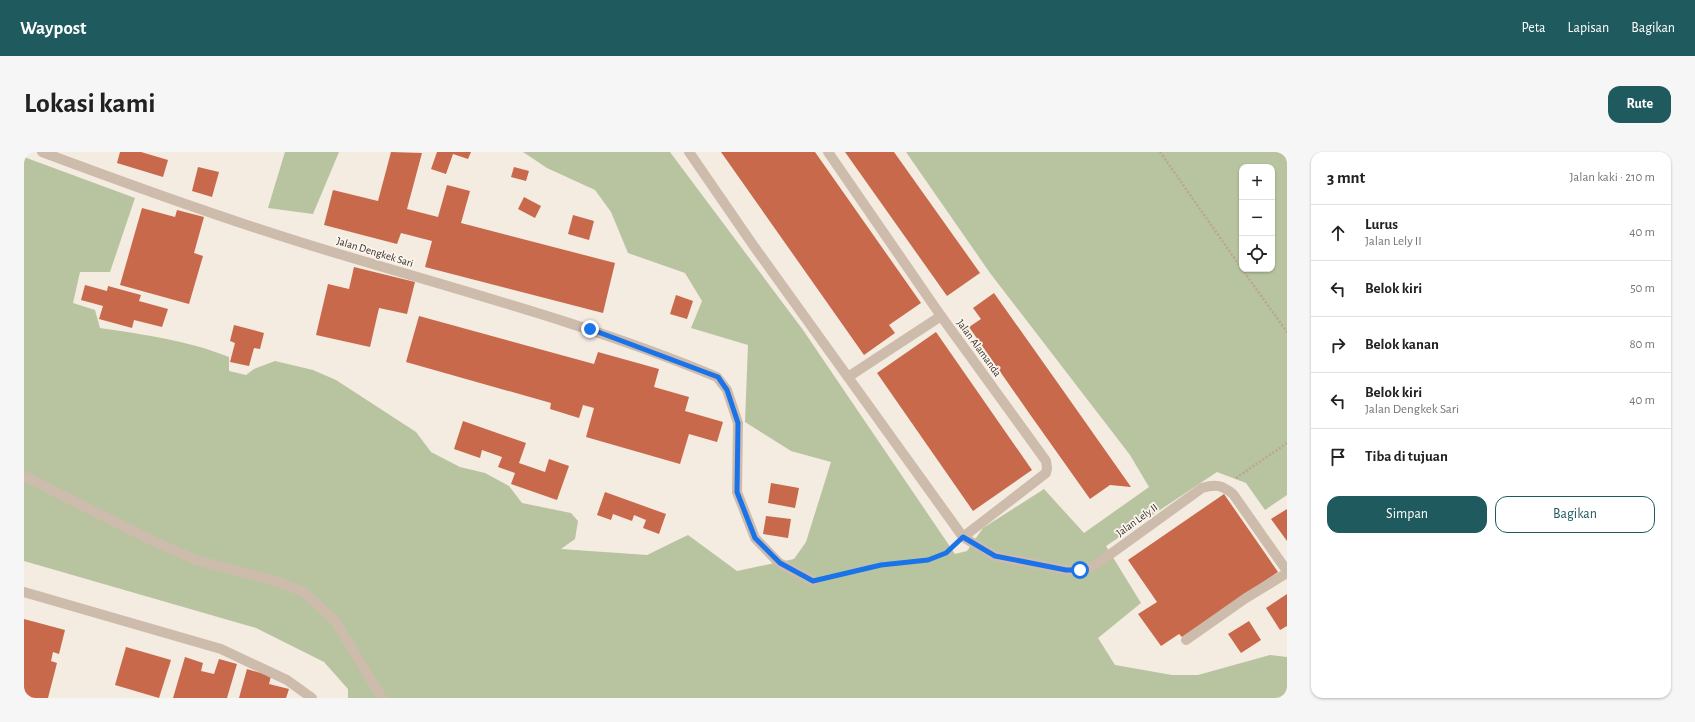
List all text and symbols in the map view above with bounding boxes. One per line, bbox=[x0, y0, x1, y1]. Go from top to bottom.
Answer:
text: Waypost bbox=[20, 19, 87, 38]
text: Peta bbox=[1522, 21, 1546, 35]
text: Lapisan bbox=[1568, 21, 1609, 35]
text: Bagikan bbox=[1631, 21, 1675, 35]
button: Rute bbox=[1608, 86, 1671, 123]
text: Lokasi kami bbox=[24, 90, 156, 118]
map controls bbox=[1239, 164, 1275, 272]
button: + bbox=[1239, 164, 1275, 200]
text: 3 mnt bbox=[1327, 169, 1365, 186]
text: Jalan kaki · 210 m bbox=[1569, 171, 1655, 184]
button: − bbox=[1239, 200, 1275, 236]
text: Lurus bbox=[1365, 217, 1398, 232]
icon: ahead bbox=[1327, 222, 1349, 244]
text: 40 m bbox=[1629, 226, 1655, 239]
street label: Jalan Dengkek Sari bbox=[335, 235, 415, 269]
text: Jalan Lely II bbox=[1365, 235, 1422, 248]
button: locate bbox=[1239, 236, 1275, 272]
icon: left bbox=[1327, 278, 1349, 300]
text: Belok kiri bbox=[1365, 281, 1422, 296]
text: 50 m bbox=[1630, 282, 1655, 295]
street label: Jalan Alamanda bbox=[955, 317, 1003, 379]
route end bbox=[581, 320, 599, 338]
icon: right bbox=[1327, 334, 1349, 356]
text: Belok kanan bbox=[1365, 337, 1439, 352]
text: 80 m bbox=[1629, 338, 1655, 351]
text: Belok kiri bbox=[1365, 385, 1422, 400]
icon: left bbox=[1327, 390, 1349, 412]
text: 40 m bbox=[1629, 394, 1655, 407]
text: Jalan Dengkek Sari bbox=[1365, 403, 1459, 416]
icon: arrive bbox=[1327, 446, 1349, 468]
text: Tiba di tujuan bbox=[1365, 449, 1448, 464]
button: Simpan bbox=[1327, 496, 1487, 533]
button: Bagikan bbox=[1495, 496, 1655, 533]
street label: Jalan Lely II bbox=[1114, 501, 1160, 539]
route start bbox=[1071, 561, 1089, 579]

